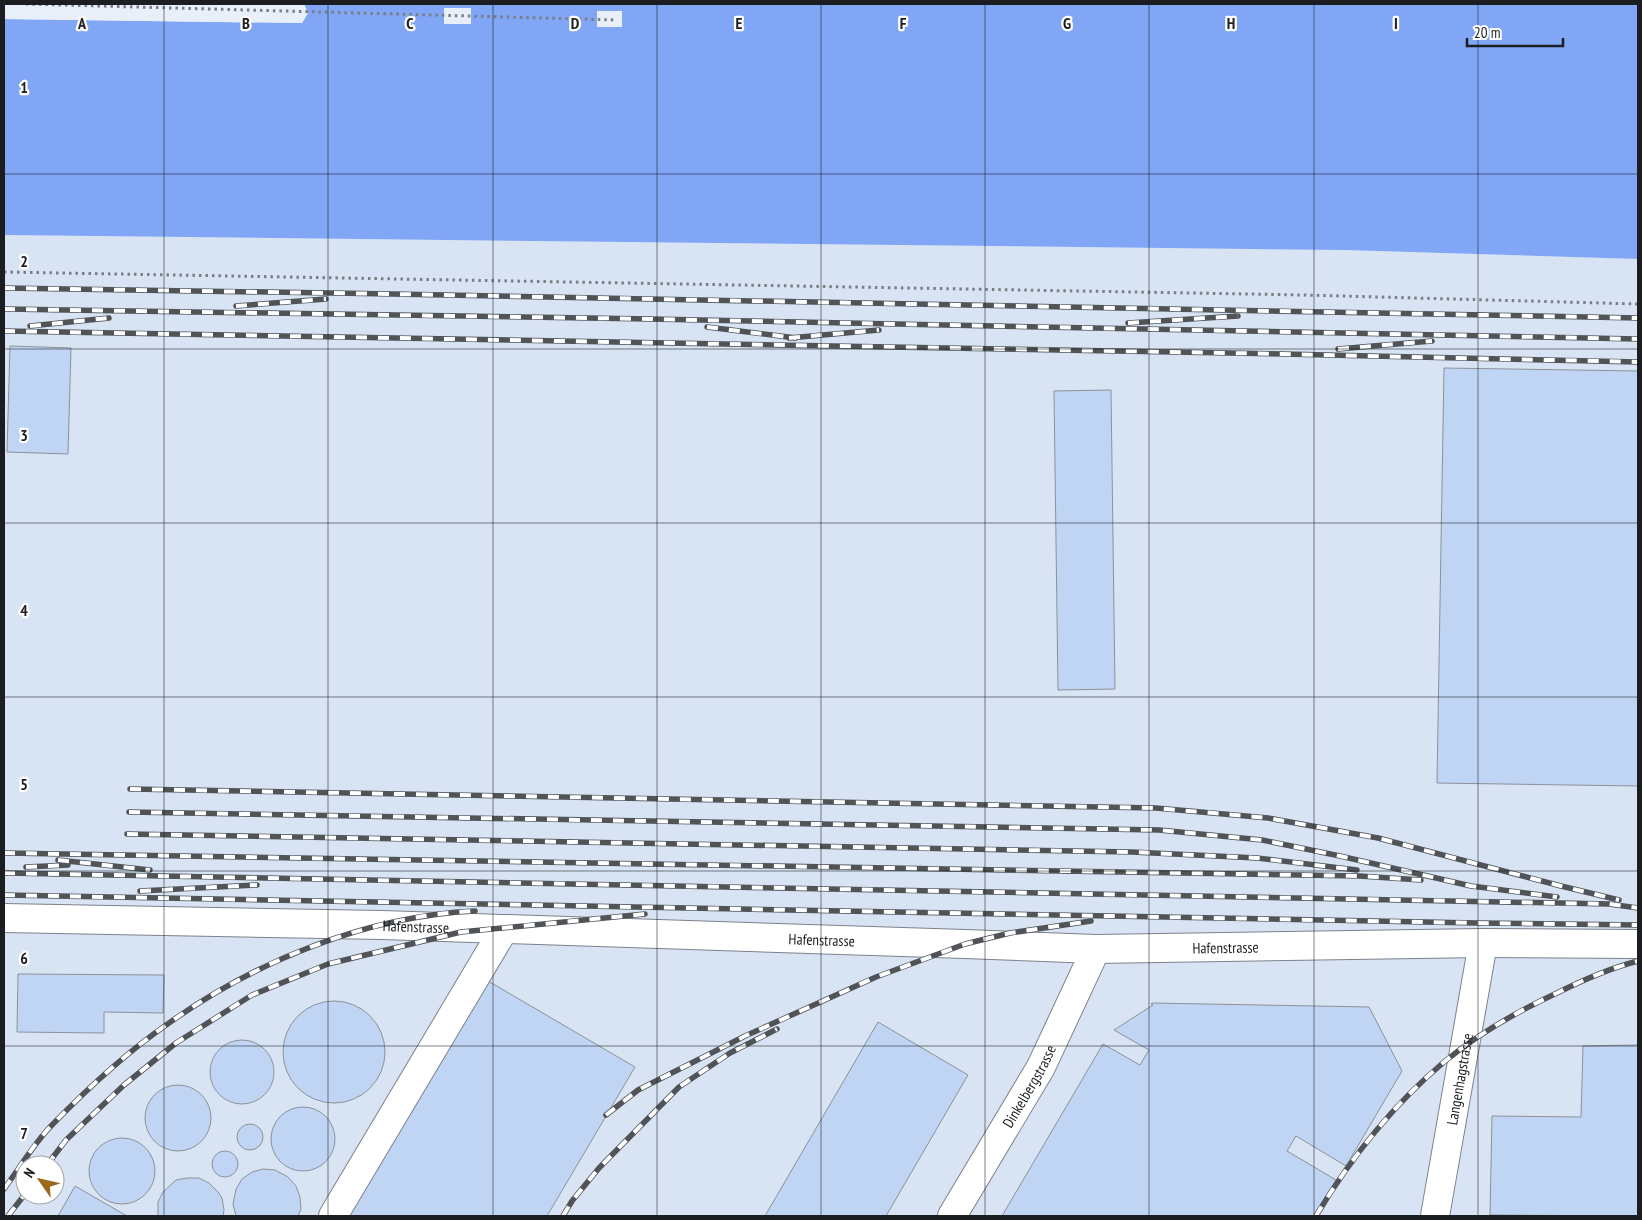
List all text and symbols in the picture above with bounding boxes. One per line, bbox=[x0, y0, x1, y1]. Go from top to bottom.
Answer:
text: A bbox=[77, 13, 87, 33]
text: B bbox=[242, 13, 250, 33]
text: C bbox=[406, 13, 414, 33]
text: D bbox=[571, 13, 580, 33]
text: E bbox=[736, 13, 743, 33]
text: F bbox=[900, 13, 907, 33]
text: G bbox=[1063, 13, 1071, 33]
text: H bbox=[1227, 13, 1235, 33]
text: I bbox=[1394, 13, 1398, 33]
scale bar bbox=[1467, 15, 1563, 47]
text: 20 m bbox=[1474, 23, 1500, 42]
text: 1 bbox=[20, 77, 28, 97]
text: 2 bbox=[20, 251, 28, 271]
text: 3 bbox=[20, 425, 28, 445]
text: 4 bbox=[20, 600, 28, 620]
text: 5 bbox=[20, 774, 28, 794]
street label: Hafenstrasse bbox=[382, 916, 449, 937]
street label: Hafenstrasse bbox=[788, 929, 855, 950]
street label: Hafenstrasse bbox=[1192, 937, 1259, 957]
text: 6 bbox=[20, 948, 28, 968]
street label: Langenhagstrasse bbox=[1442, 1032, 1476, 1126]
street label: Dinkelbergstrasse bbox=[998, 1042, 1060, 1131]
text: 7 bbox=[20, 1123, 28, 1143]
north arrow bbox=[15, 1155, 65, 1205]
text: N bbox=[20, 1165, 39, 1181]

